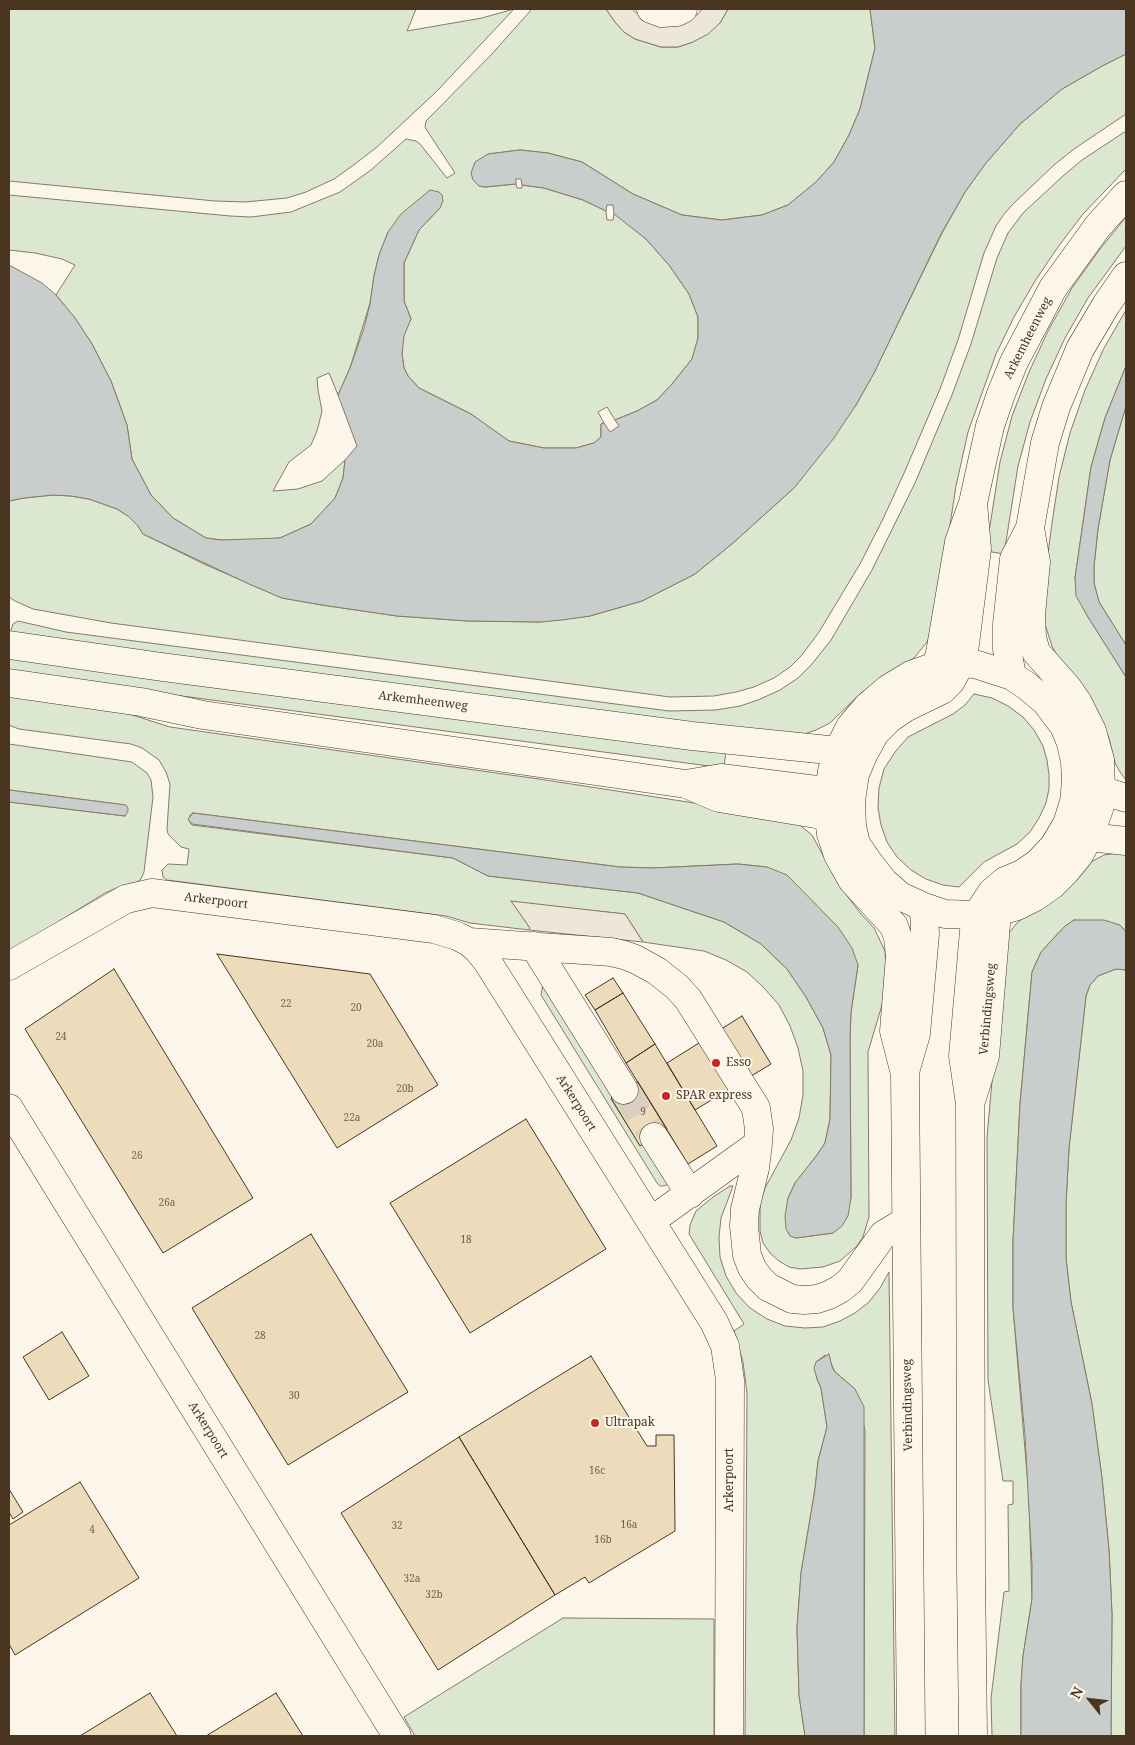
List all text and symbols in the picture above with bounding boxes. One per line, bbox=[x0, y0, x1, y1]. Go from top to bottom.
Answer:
street label: Arkemheenweg bbox=[1001, 295, 1055, 381]
street label: Arkemheenweg bbox=[377, 688, 469, 714]
street label: Arkerpoort bbox=[183, 890, 249, 912]
street label: Verbindingsweg bbox=[977, 962, 999, 1056]
house number: 22 bbox=[280, 998, 292, 1010]
house number: 20 bbox=[350, 1002, 362, 1014]
house number: 24 bbox=[55, 1031, 67, 1043]
house number: 20a bbox=[367, 1038, 383, 1050]
place label: Esso bbox=[726, 1056, 751, 1070]
marker: Esso bbox=[710, 1057, 722, 1069]
street label: Arkerpoort bbox=[553, 1072, 599, 1134]
house number: 20b bbox=[396, 1083, 414, 1095]
place label: SPAR express bbox=[676, 1089, 752, 1103]
marker: SPAR express bbox=[660, 1090, 672, 1102]
house number: 9 bbox=[640, 1106, 646, 1118]
house number: 22a bbox=[344, 1112, 360, 1124]
house number: 26 bbox=[131, 1150, 143, 1162]
house number: 26a bbox=[159, 1197, 175, 1209]
house number: 18 bbox=[460, 1234, 472, 1246]
house number: 28 bbox=[254, 1330, 266, 1342]
street label: Verbindingsweg bbox=[900, 1359, 916, 1451]
house number: 30 bbox=[288, 1390, 300, 1402]
street label: Arkerpoort bbox=[185, 1399, 231, 1461]
place label: Ultrapak bbox=[605, 1416, 655, 1430]
marker: Ultrapak bbox=[589, 1417, 601, 1429]
street label: Arkerpoort bbox=[723, 1448, 737, 1512]
house number: 16c bbox=[589, 1465, 605, 1477]
house number: 16a bbox=[621, 1519, 637, 1531]
house number: 32 bbox=[391, 1520, 403, 1532]
house number: 4 bbox=[89, 1524, 95, 1536]
house number: 16b bbox=[594, 1534, 612, 1546]
house number: 32a bbox=[404, 1573, 420, 1585]
house number: 32b bbox=[425, 1589, 443, 1601]
north arrow bbox=[1065, 1675, 1115, 1725]
text: N bbox=[1065, 1683, 1087, 1702]

